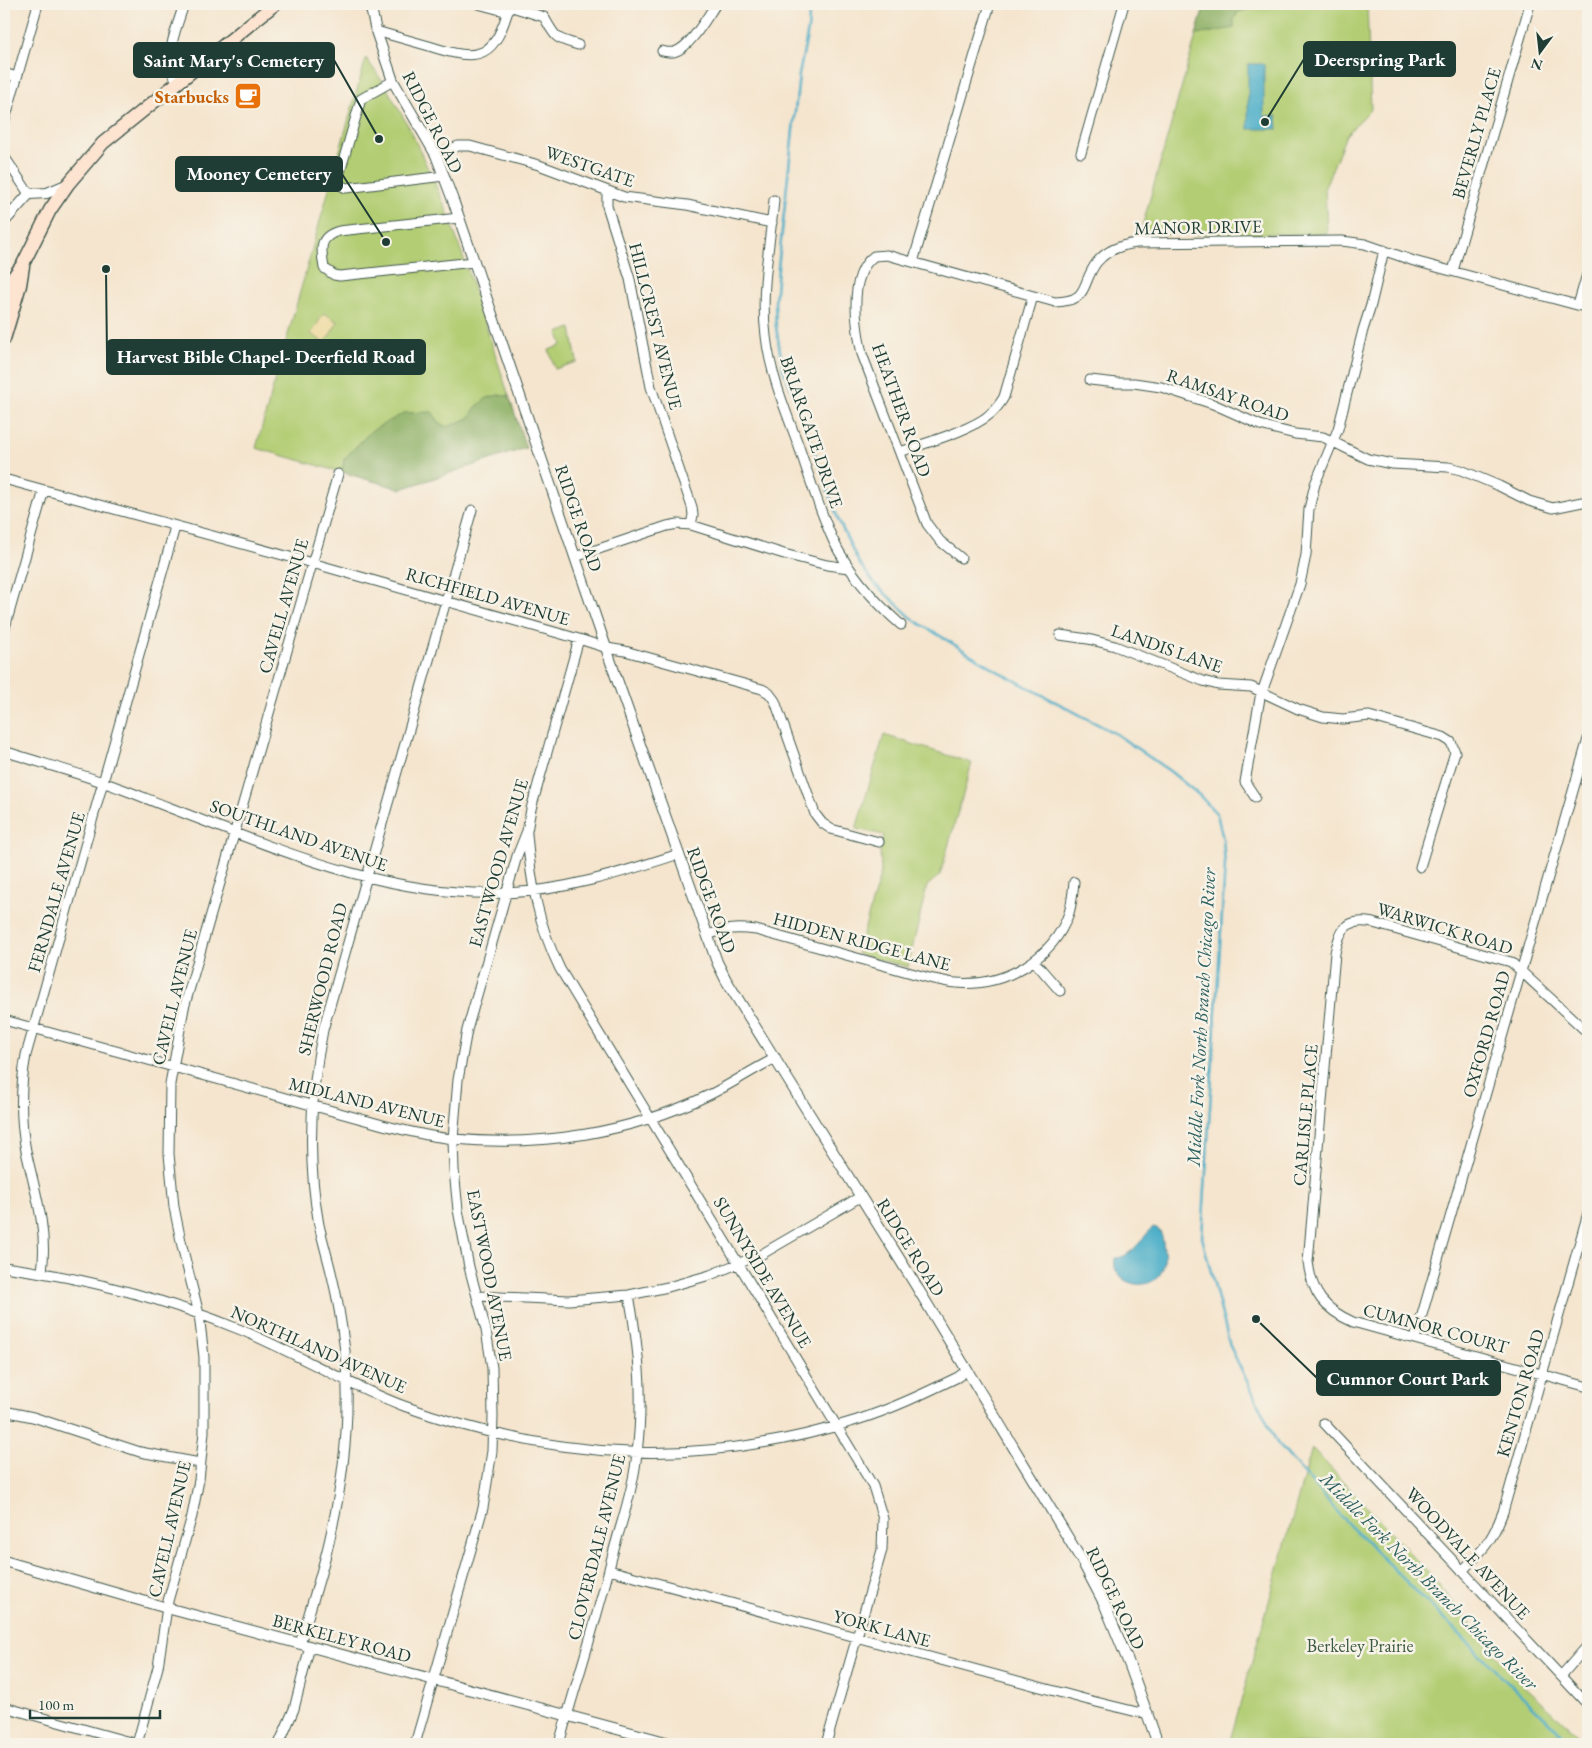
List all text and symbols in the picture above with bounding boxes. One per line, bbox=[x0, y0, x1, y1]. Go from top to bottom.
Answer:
north arrow bbox=[1514, 28, 1564, 78]
callout: Deerspring Park bbox=[1304, 42, 1455, 76]
callout: Saint Mary's Cemetery bbox=[134, 43, 334, 77]
text: Deerspring Park bbox=[1314, 47, 1446, 72]
text: Saint Mary's Cemetery bbox=[144, 48, 325, 73]
text: N bbox=[1528, 54, 1544, 75]
street label: BEVERLY PLACE bbox=[1446, 65, 1506, 201]
street label: RIDGE ROAD bbox=[397, 67, 469, 177]
cafe icon: Starbucks bbox=[233, 81, 263, 111]
place label: Starbucks bbox=[155, 85, 229, 108]
street label: WESTGATE bbox=[542, 140, 638, 192]
callout: Mooney Cemetery bbox=[176, 157, 342, 191]
text: Mooney Cemetery bbox=[186, 161, 332, 186]
street label: MANOR DRIVE bbox=[1134, 214, 1262, 240]
street label: HILLCREST AVENUE bbox=[624, 240, 688, 412]
callout: Harvest Bible Chapel- Deerfield Road bbox=[107, 340, 425, 374]
street label: HEATHER ROAD bbox=[867, 340, 937, 480]
text: Harvest Bible Chapel- Deerfield Road bbox=[117, 344, 416, 369]
street label: BRIARGATE DRIVE bbox=[775, 353, 849, 511]
street label: RAMSAY ROAD bbox=[1164, 363, 1292, 427]
street label: RIDGE ROAD bbox=[550, 462, 608, 574]
street label: CAVELL AVENUE bbox=[253, 536, 313, 676]
street label: RICHFIELD AVENUE bbox=[403, 562, 573, 630]
street label: LANDIS LANE bbox=[1108, 618, 1226, 678]
street label: EASTWOOD AVENUE bbox=[463, 776, 533, 950]
street label: SOUTHLAND AVENUE bbox=[207, 794, 391, 876]
street label: FERNDALE AVENUE bbox=[22, 809, 90, 975]
street label: RIDGE ROAD bbox=[682, 844, 742, 956]
water label: Middle Fork North Branch Chicago River bbox=[1181, 866, 1221, 1168]
street label: WARWICK ROAD bbox=[1374, 896, 1516, 960]
street label: SHERWOOD ROAD bbox=[292, 900, 352, 1058]
street label: HIDDEN RIDGE LANE bbox=[771, 906, 953, 976]
street label: CAVELL AVENUE bbox=[146, 927, 202, 1067]
street label: OXFORD ROAD bbox=[1457, 968, 1515, 1100]
street label: CARLISLE PLACE bbox=[1287, 1043, 1323, 1187]
street label: MIDLAND AVENUE bbox=[287, 1071, 447, 1133]
street label: EASTWOOD AVENUE bbox=[462, 1187, 518, 1363]
street label: SUNNYSIDE AVENUE bbox=[709, 1192, 817, 1352]
street label: RIDGE ROAD bbox=[872, 1194, 950, 1300]
street label: CUMNOR COURT bbox=[1361, 1298, 1512, 1359]
street label: NORTHLAND AVENUE bbox=[228, 1300, 410, 1398]
street label: KENTON ROAD bbox=[1491, 1326, 1549, 1460]
callout: Cumnor Court Park bbox=[1317, 1361, 1500, 1395]
text: Cumnor Court Park bbox=[1327, 1366, 1490, 1391]
street label: CLOVERDALE AVENUE bbox=[562, 1452, 630, 1642]
street label: CAVELL AVENUE bbox=[142, 1458, 196, 1600]
water label: Middle Fork North Branch Chicago River bbox=[1314, 1466, 1544, 1696]
street label: WOODVALE AVENUE bbox=[1401, 1482, 1535, 1624]
street label: RIDGE ROAD bbox=[1081, 1543, 1151, 1653]
street label: YORK LANE bbox=[831, 1604, 933, 1652]
street label: BERKELEY ROAD bbox=[270, 1608, 414, 1668]
park label: Berkeley Prairie bbox=[1307, 1634, 1413, 1657]
scale bar bbox=[30, 1688, 160, 1720]
text: 100 m bbox=[38, 1695, 75, 1714]

